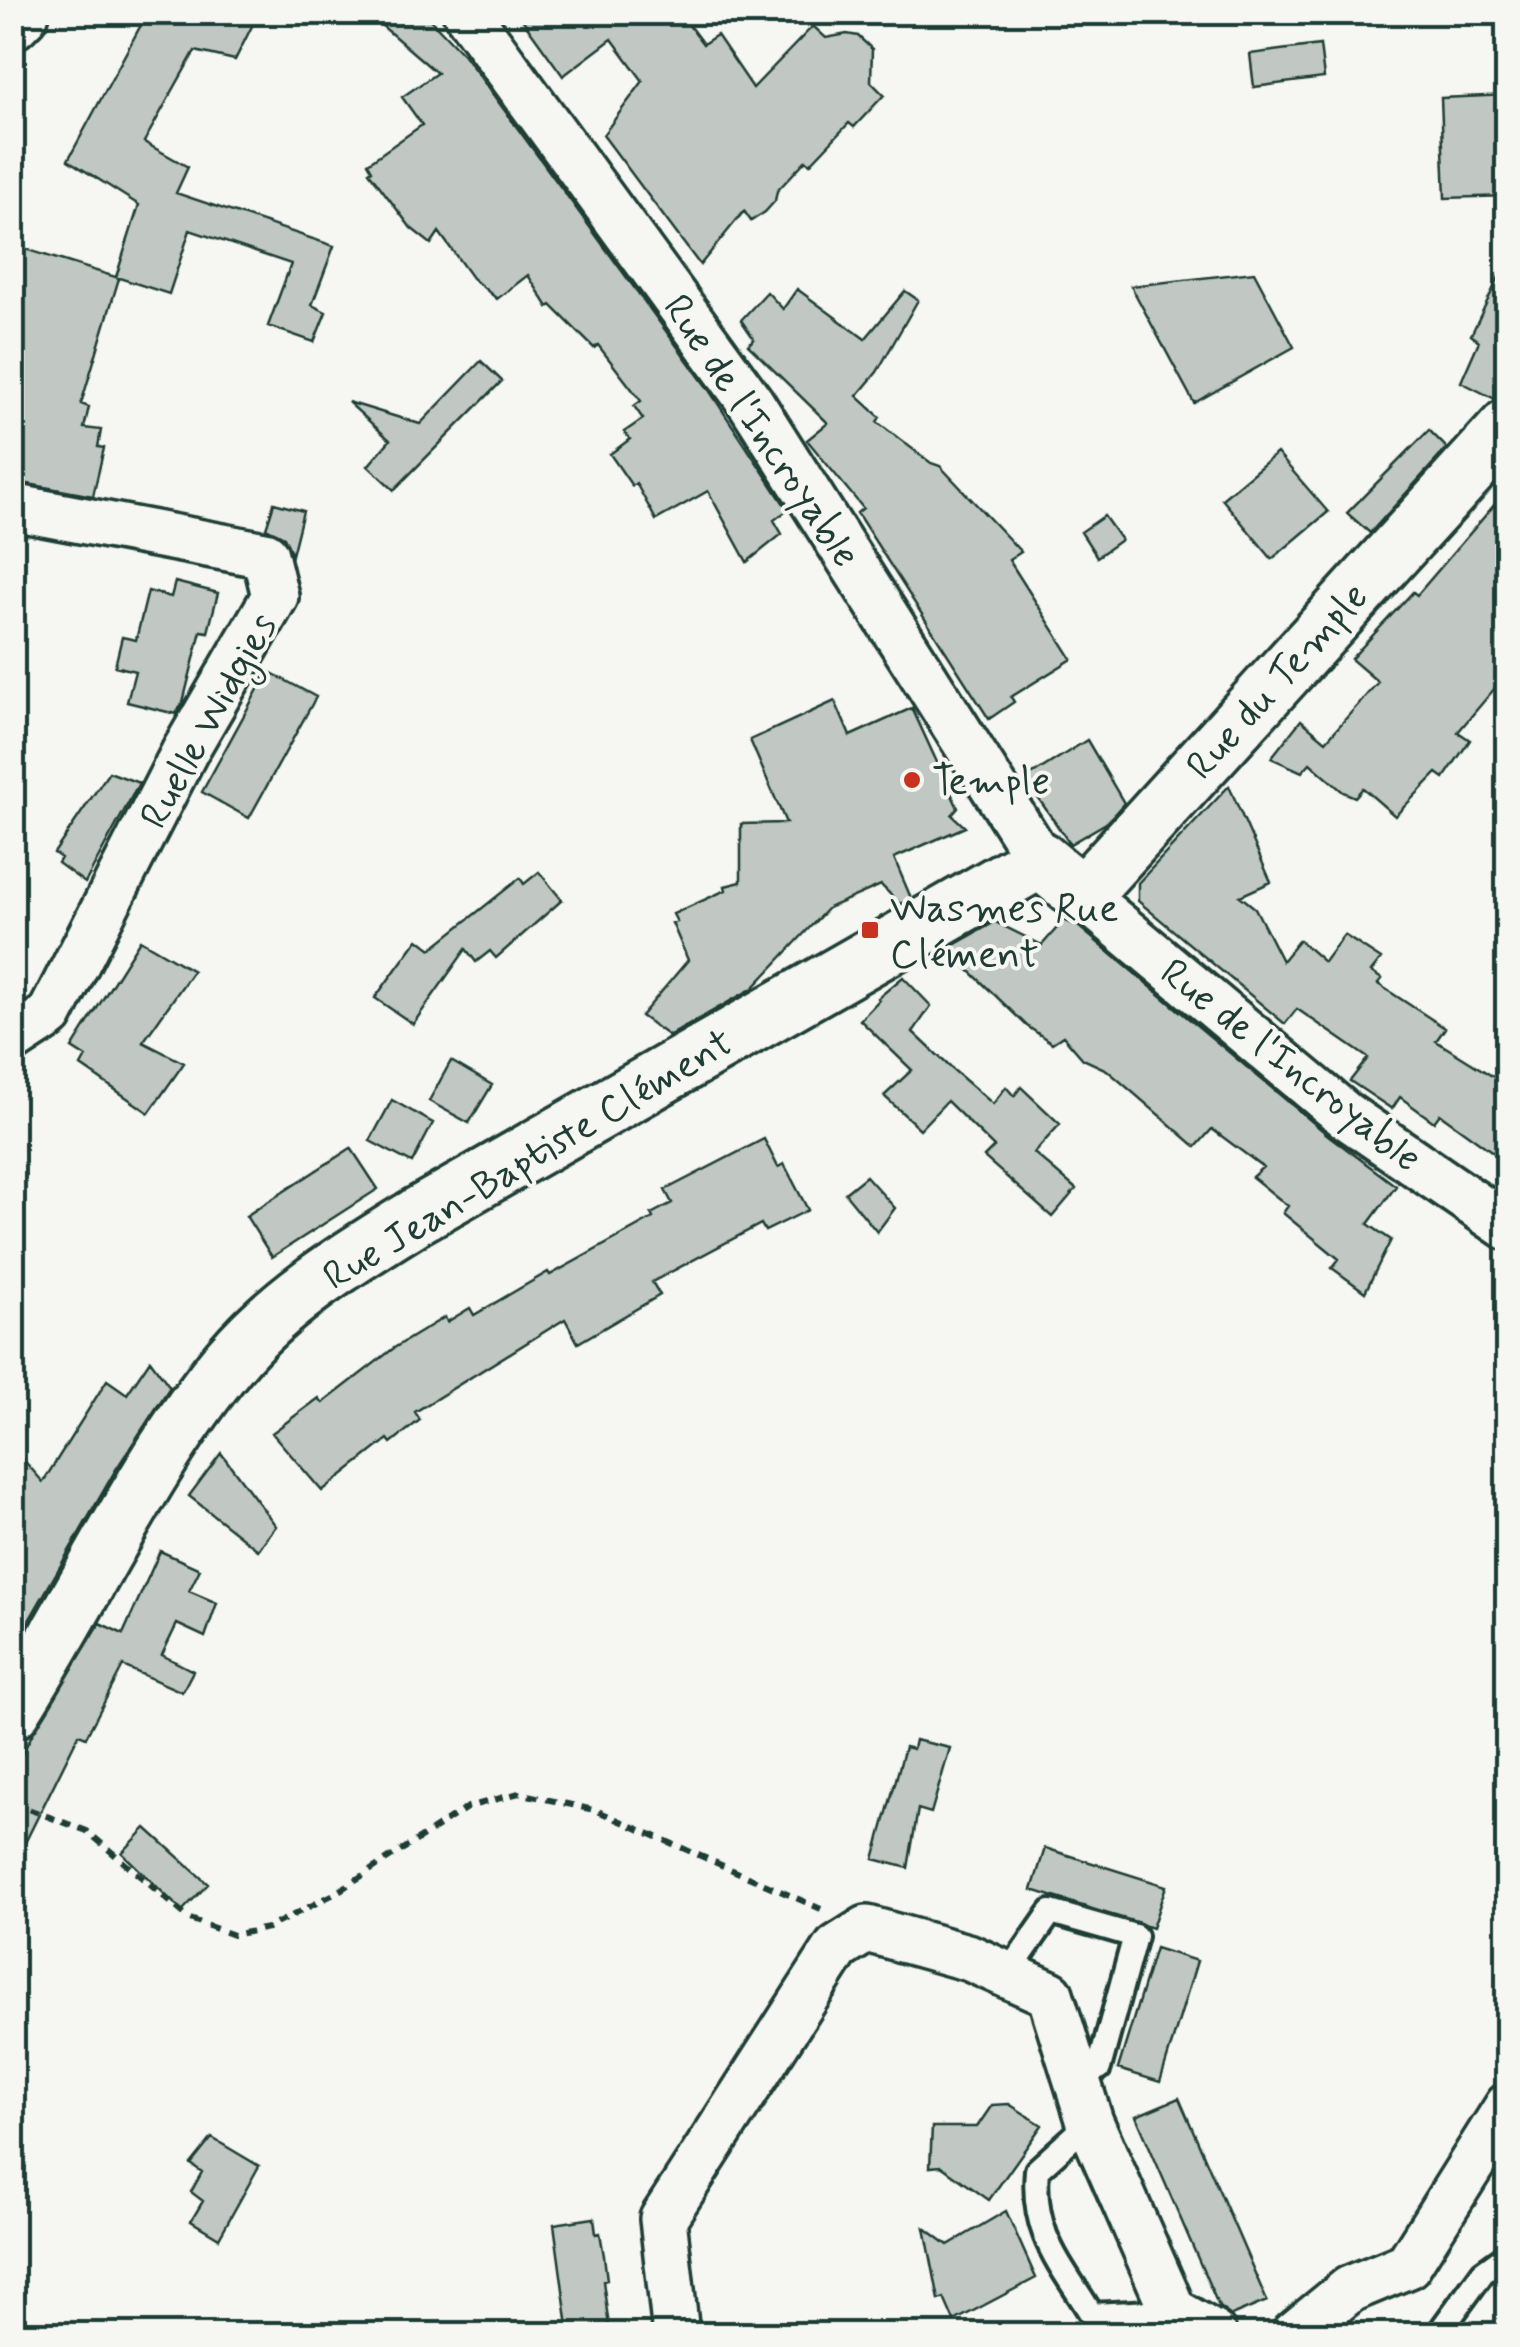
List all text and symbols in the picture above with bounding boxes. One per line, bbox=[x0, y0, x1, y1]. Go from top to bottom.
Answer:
street label: Rue de l'Incroyable bbox=[650, 285, 871, 578]
street label: Rue du Temple bbox=[1176, 572, 1381, 792]
street label: Ruelle Widgies bbox=[129, 604, 293, 840]
place label: Temple bbox=[932, 757, 1050, 809]
marker: Temple bbox=[901, 769, 923, 791]
place label: Wasmes Rue Clément bbox=[890, 884, 1119, 982]
marker: Wasmes Rue Clément bbox=[859, 919, 881, 941]
street label: Rue de l'Incroyable bbox=[1149, 948, 1432, 1185]
street label: Rue Jean-Baptiste Clément bbox=[314, 1017, 743, 1304]

